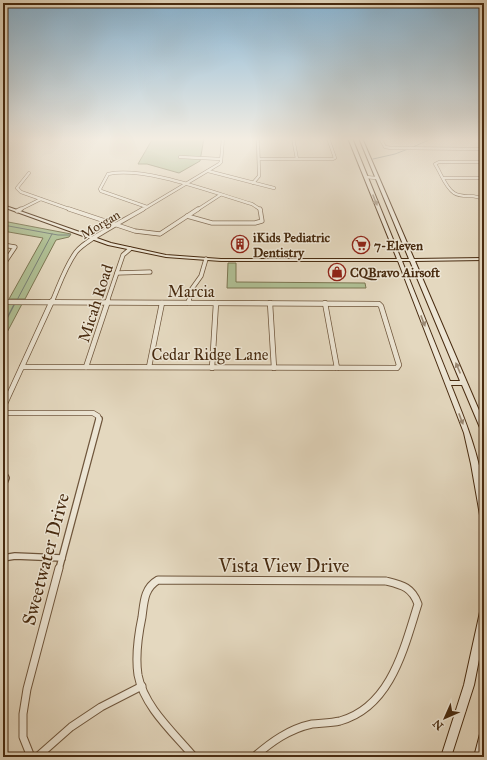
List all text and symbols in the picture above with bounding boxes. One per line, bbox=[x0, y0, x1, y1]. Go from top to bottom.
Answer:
one-way arrow bbox=[372, 194, 378, 205]
street label: Morgan bbox=[78, 207, 123, 243]
place label: iKids Pediatric Dentistry bbox=[253, 230, 331, 261]
building icon: iKids Pediatric Dentistry bbox=[230, 234, 250, 254]
supermarket icon: 7-Eleven bbox=[351, 235, 371, 255]
place label: 7-Eleven bbox=[374, 238, 423, 254]
street label: Micah Road bbox=[74, 262, 117, 344]
shop icon: CQBravo Airsoft bbox=[327, 262, 347, 282]
place label: CQBravo Airsoft bbox=[350, 265, 440, 281]
street label: Marcia bbox=[167, 282, 215, 301]
one-way arrow bbox=[420, 315, 426, 327]
street label: Cedar Ridge Lane bbox=[152, 345, 269, 365]
one-way arrow bbox=[455, 363, 461, 374]
one-way arrow bbox=[459, 414, 465, 426]
street label: Sweetwater Drive bbox=[17, 490, 74, 628]
street label: Vista View Drive bbox=[218, 554, 350, 577]
north arrow bbox=[425, 698, 465, 738]
text: N bbox=[430, 716, 446, 733]

